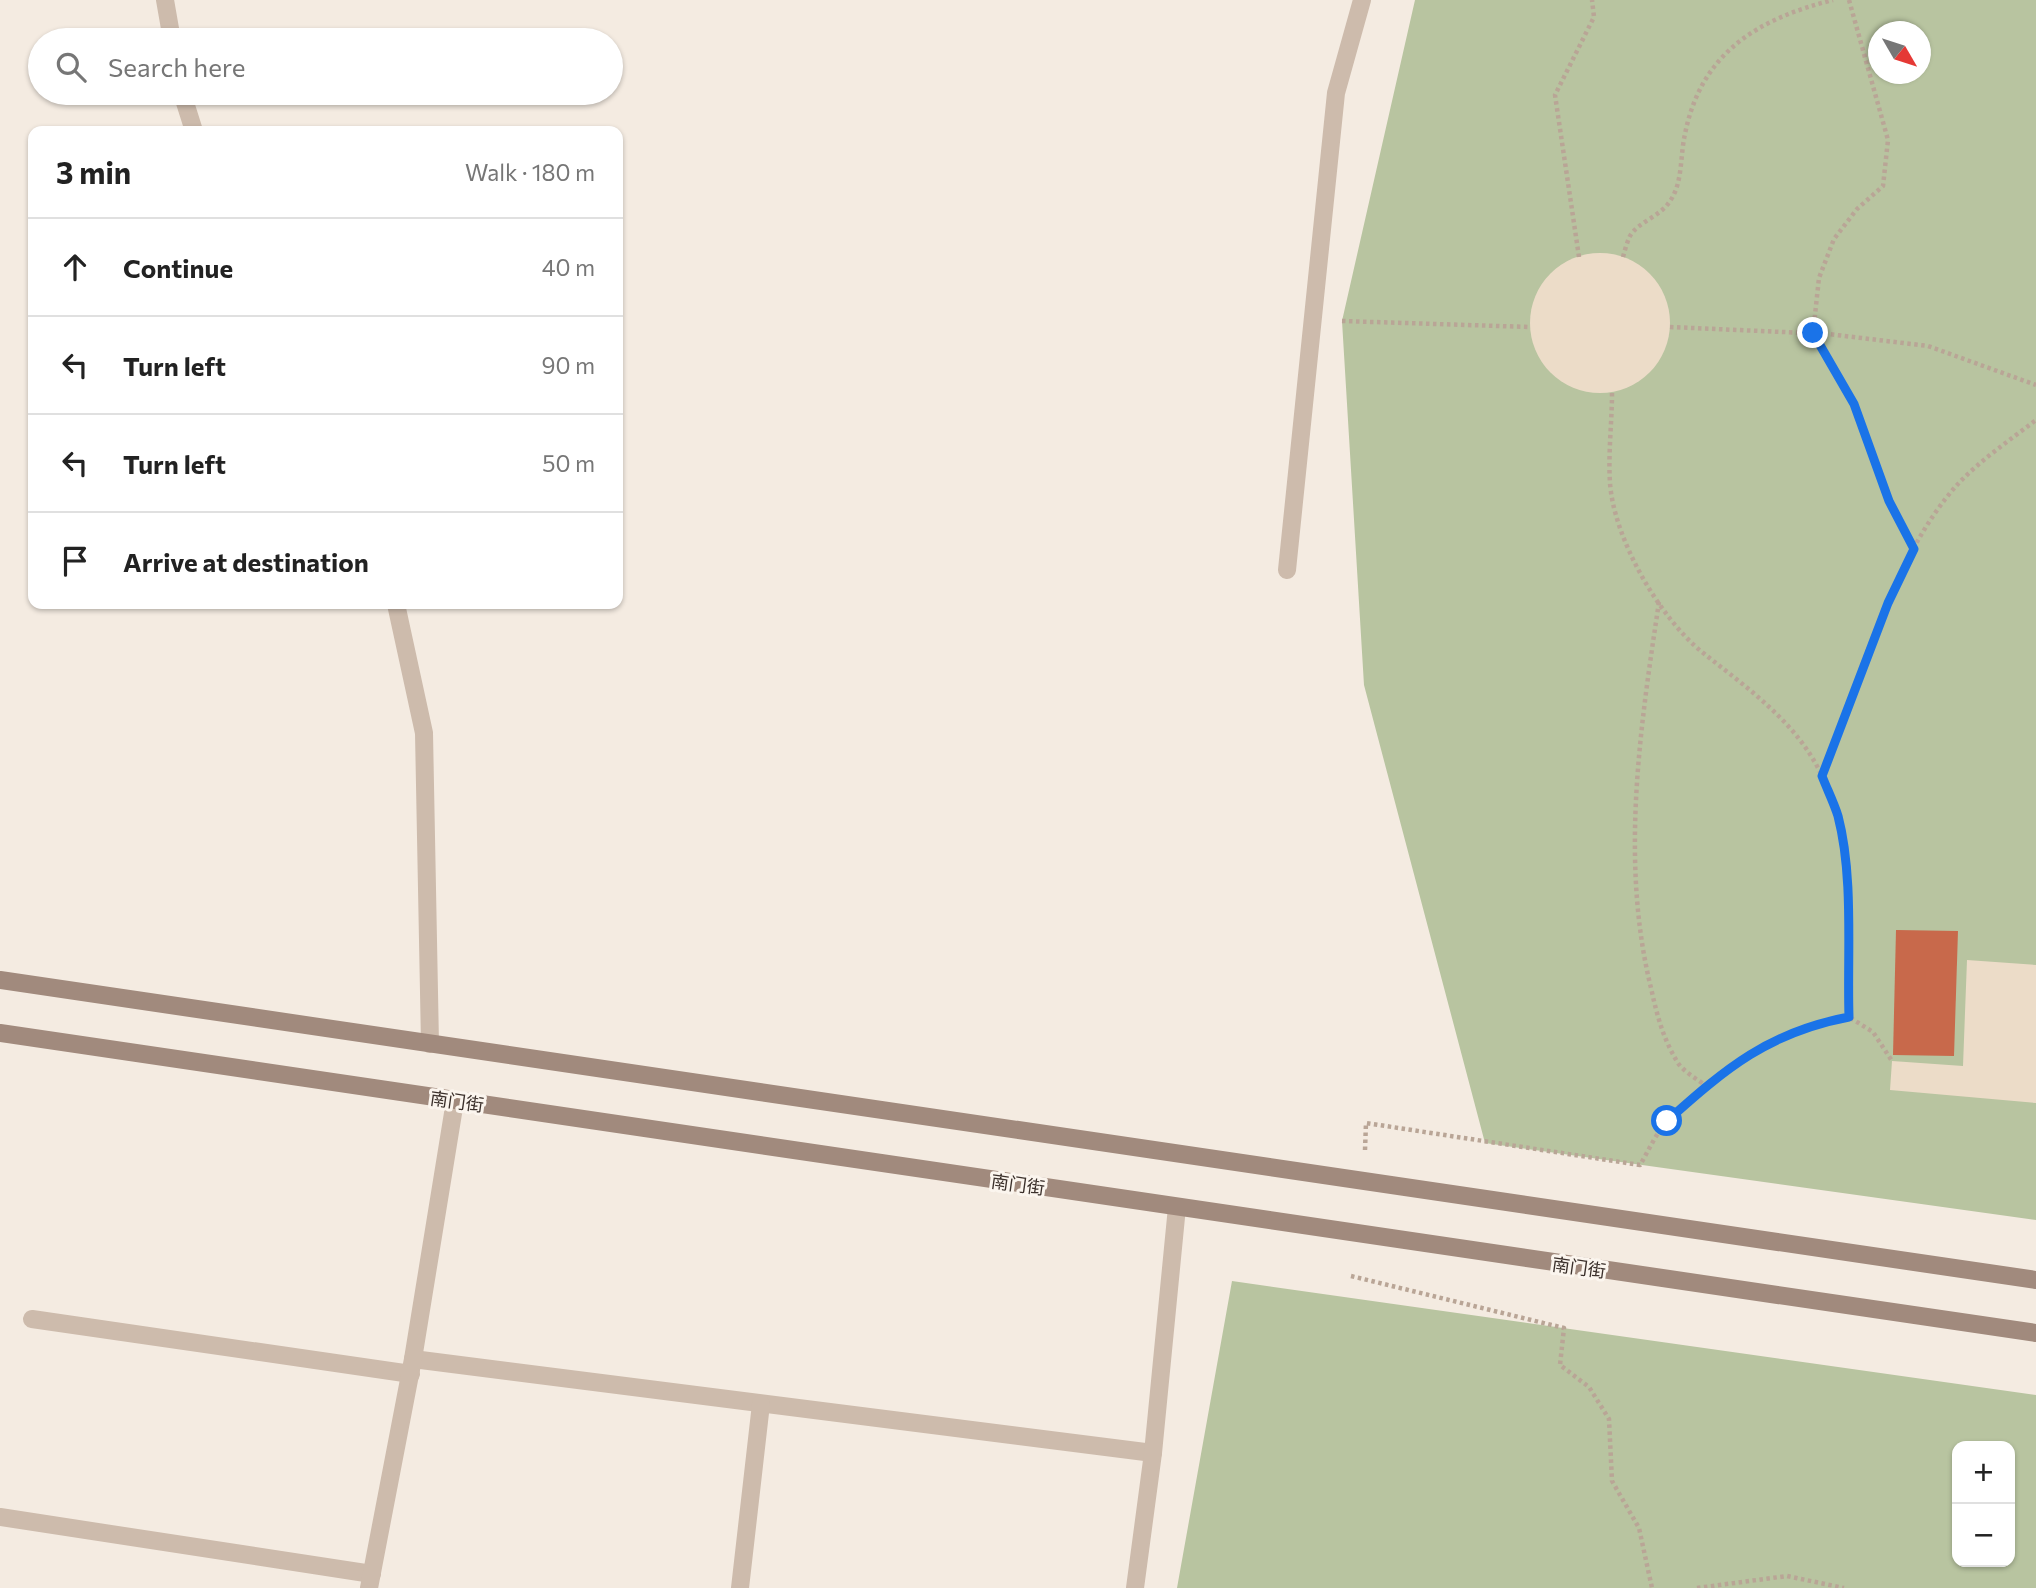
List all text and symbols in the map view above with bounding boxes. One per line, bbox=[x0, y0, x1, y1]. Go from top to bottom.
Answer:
north arrow bbox=[1868, 21, 1931, 84]
search box bbox=[28, 28, 623, 105]
icon: search bbox=[52, 48, 90, 86]
text: Search here bbox=[108, 51, 246, 82]
text: 3 min bbox=[56, 153, 131, 190]
text: Walk · 180 m bbox=[465, 158, 595, 186]
icon: ahead bbox=[56, 248, 94, 286]
text: Continue bbox=[123, 252, 233, 283]
text: 40 m bbox=[542, 253, 595, 281]
route end bbox=[1797, 317, 1828, 348]
icon: left bbox=[56, 346, 94, 384]
text: Turn left bbox=[123, 350, 226, 381]
text: 90 m bbox=[542, 351, 595, 379]
icon: left bbox=[56, 444, 94, 482]
text: Turn left bbox=[123, 448, 226, 479]
text: 50 m bbox=[542, 449, 595, 477]
icon: arrive bbox=[56, 542, 94, 580]
text: Arrive at destination bbox=[123, 546, 369, 577]
street label: 南门街 bbox=[429, 1086, 485, 1116]
route start bbox=[1651, 1105, 1682, 1136]
street label: 南门街 bbox=[990, 1169, 1046, 1199]
street label: 南门街 bbox=[1551, 1252, 1607, 1282]
map controls bbox=[1952, 1441, 2015, 1567]
button: + bbox=[1952, 1441, 2015, 1504]
button: − bbox=[1952, 1504, 2015, 1567]

